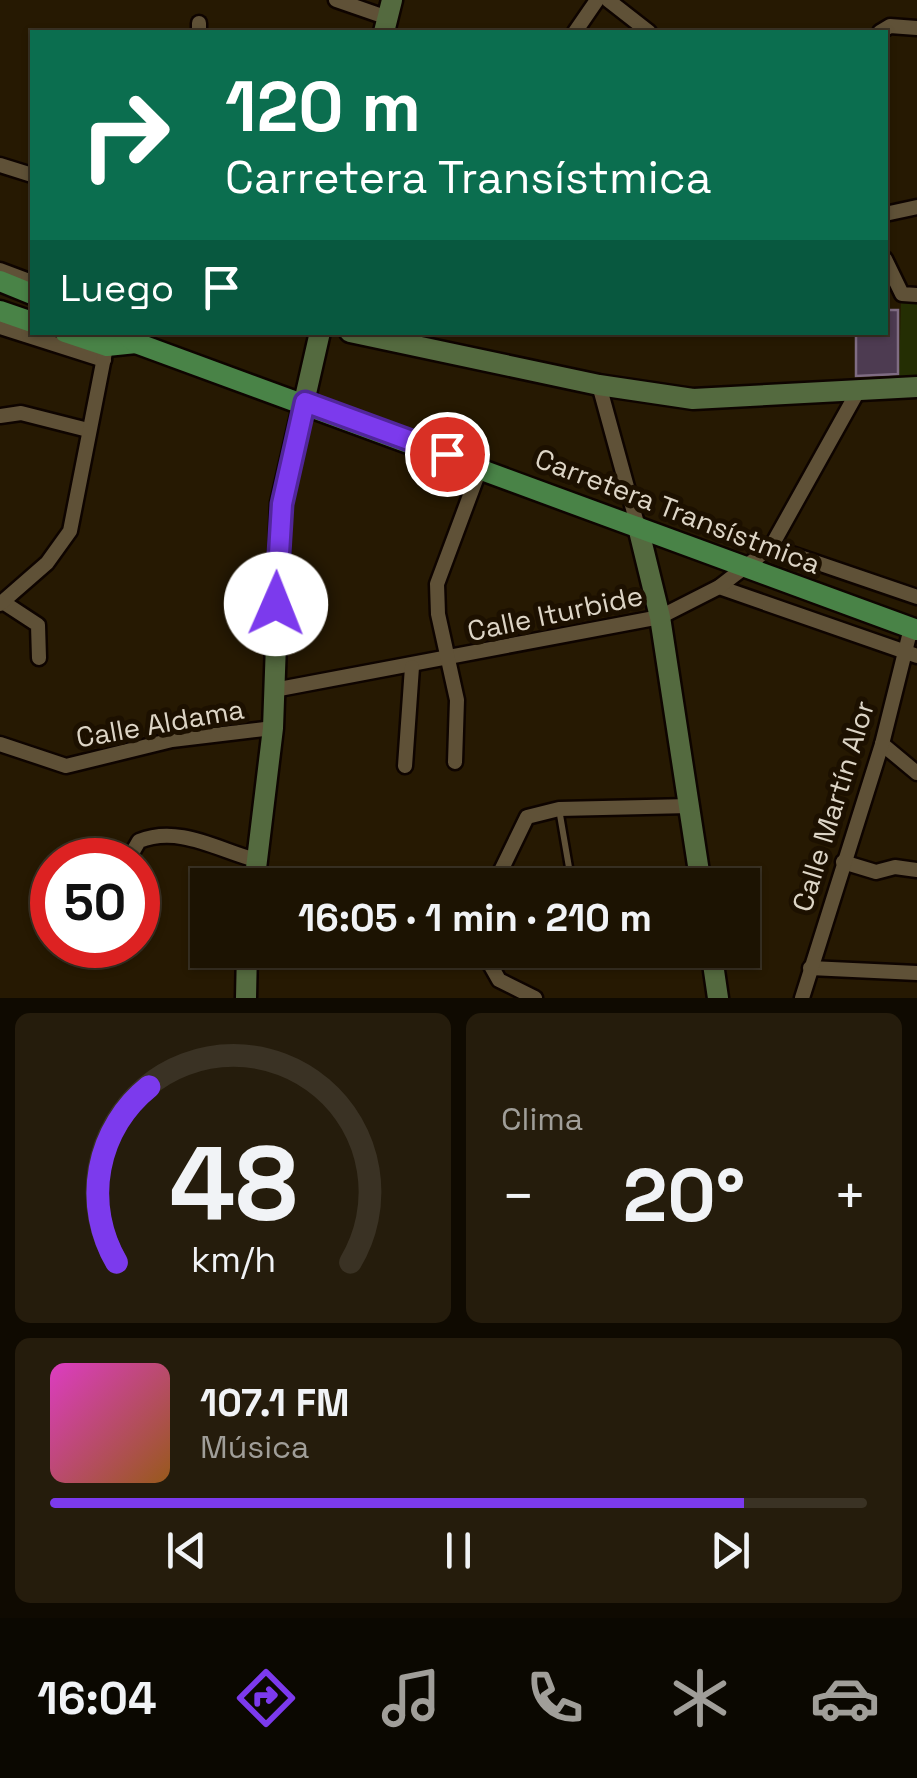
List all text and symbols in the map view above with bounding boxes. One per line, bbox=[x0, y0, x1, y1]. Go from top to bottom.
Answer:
text: 120 m bbox=[225, 62, 421, 151]
icon: right bbox=[60, 70, 190, 200]
text: Carretera Transístmica bbox=[225, 149, 712, 206]
icon: arrive bbox=[194, 260, 249, 315]
text: Luego bbox=[60, 264, 174, 312]
pin bbox=[405, 412, 490, 497]
icon: arrive bbox=[420, 427, 475, 482]
street label: Carretera Transístmica bbox=[530, 440, 826, 582]
position arrow bbox=[224, 552, 328, 656]
street label: Calle Iturbide bbox=[464, 577, 646, 649]
street label: Calle Aldama bbox=[73, 691, 247, 755]
street label: Calle Martín Alor bbox=[784, 696, 882, 916]
speed limit sign: 50 bbox=[30, 838, 160, 968]
text: 16:05 · 1 min · 210 m bbox=[298, 894, 652, 942]
text: Clima bbox=[501, 1099, 583, 1139]
text: 48 bbox=[169, 1118, 297, 1250]
text: 20° bbox=[623, 1147, 745, 1243]
text: − bbox=[501, 1161, 535, 1231]
text: + bbox=[833, 1161, 867, 1231]
text: km/h bbox=[190, 1237, 276, 1282]
text: 107.1 FM bbox=[200, 1379, 350, 1427]
text: Música bbox=[200, 1427, 310, 1467]
icon: previous bbox=[159, 1523, 214, 1578]
icon: pause bbox=[431, 1523, 486, 1578]
icon: next bbox=[703, 1523, 758, 1578]
icon: directions bbox=[231, 1663, 301, 1733]
icon: music bbox=[376, 1663, 446, 1733]
icon: phone bbox=[520, 1663, 590, 1733]
icon: climate bbox=[665, 1663, 735, 1733]
icon: car bbox=[810, 1663, 880, 1733]
text: 16:04 bbox=[37, 1670, 157, 1727]

